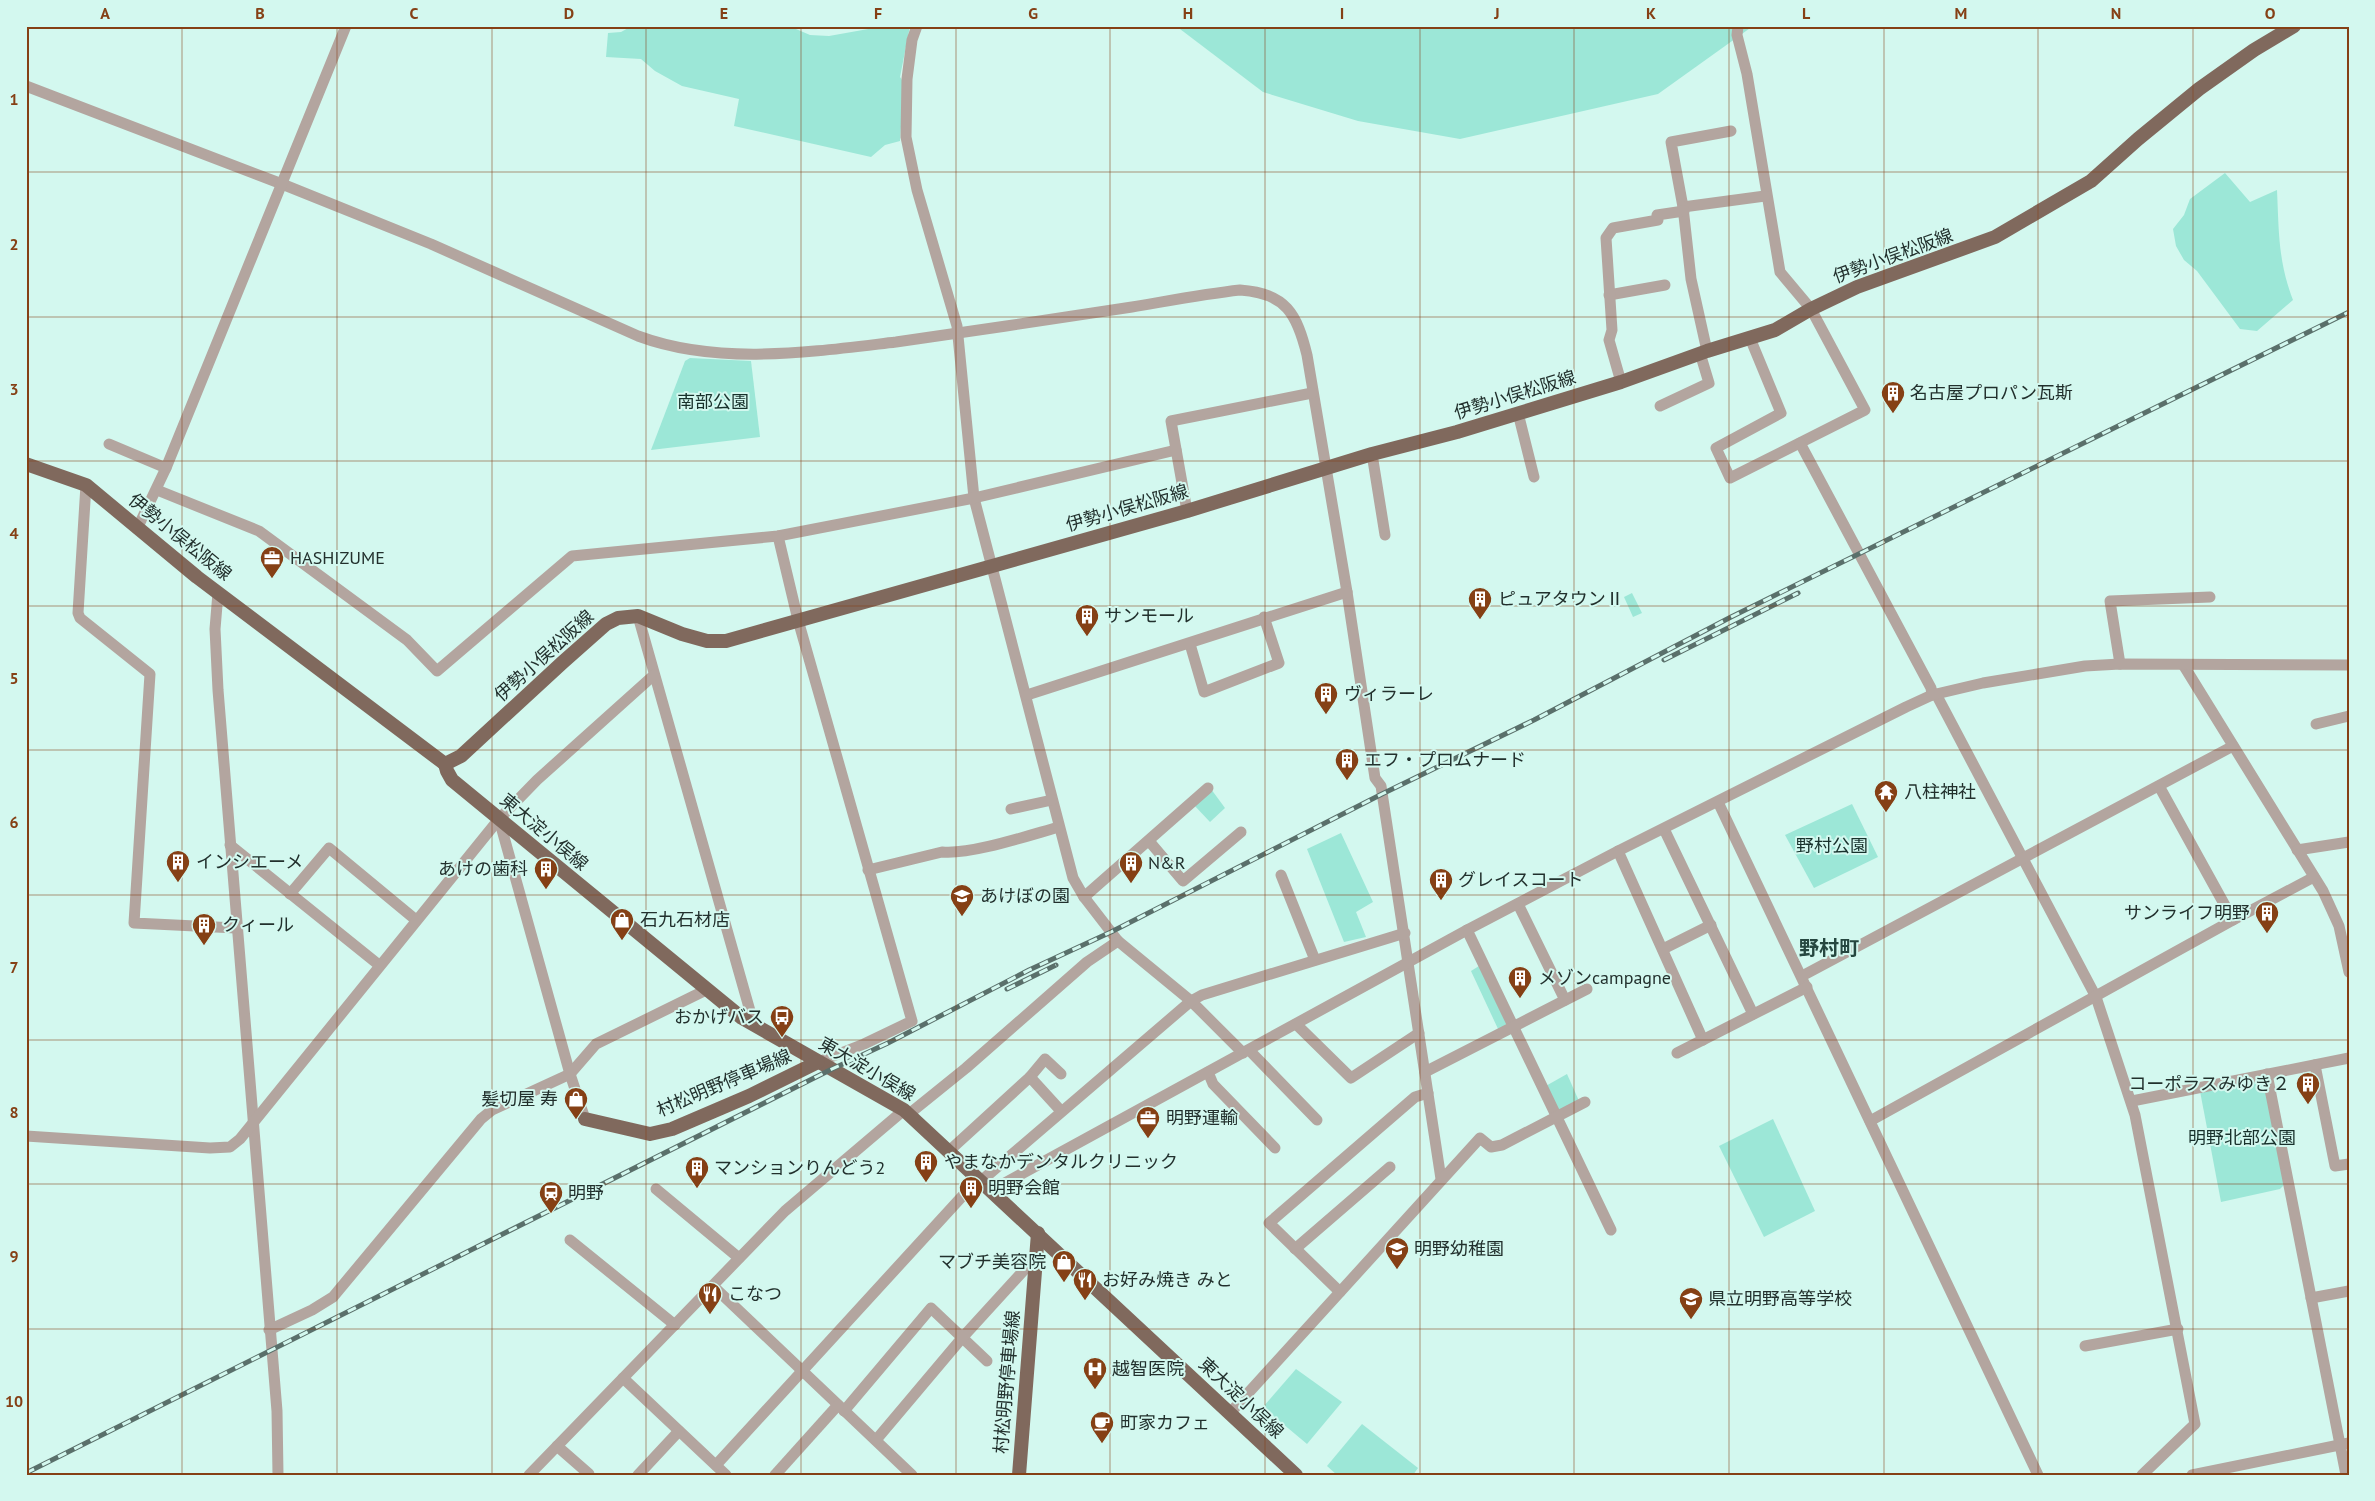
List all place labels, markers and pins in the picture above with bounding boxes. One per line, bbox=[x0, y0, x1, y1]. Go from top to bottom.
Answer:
building icon: 名古屋プロパン瓦斯 bbox=[1880, 380, 1906, 414]
place label: 名古屋プロパン瓦斯 bbox=[1910, 381, 2073, 404]
office icon: HASHIZUME bbox=[259, 545, 285, 579]
place label: HASHIZUME bbox=[290, 546, 385, 569]
building icon: ピュアタウンⅡ bbox=[1467, 586, 1493, 620]
place label: ピュアタウンⅡ bbox=[1498, 587, 1624, 610]
building icon: サンモール bbox=[1074, 603, 1100, 637]
place label: サンモール bbox=[1104, 604, 1194, 627]
building icon: ヴィラーレ bbox=[1313, 681, 1339, 715]
place label: ヴィラーレ bbox=[1344, 682, 1434, 705]
building icon: エフ・プロムナード bbox=[1334, 747, 1360, 781]
place label: エフ・プロムナード bbox=[1364, 748, 1526, 771]
temple icon: 八柱神社 bbox=[1873, 779, 1899, 813]
place label: 八柱神社 bbox=[1904, 780, 1976, 803]
building icon: インシエーメ bbox=[165, 849, 191, 883]
place label: インシエーメ bbox=[196, 850, 303, 873]
building icon: N&R bbox=[1118, 850, 1144, 884]
place label: N&R bbox=[1148, 851, 1186, 874]
building icon: あけの歯科 bbox=[533, 856, 559, 890]
place label: あけの歯科 bbox=[438, 857, 528, 880]
building icon: グレイスコート bbox=[1428, 867, 1454, 901]
place label: グレイスコート bbox=[1458, 868, 1583, 891]
school or university icon: あけぼの園 bbox=[949, 883, 975, 917]
place label: あけぼの園 bbox=[980, 884, 1070, 907]
building icon: サンライフ明野 bbox=[2254, 900, 2280, 934]
place label: サンライフ明野 bbox=[2124, 901, 2250, 924]
shop icon: 石九石材店 bbox=[609, 907, 635, 941]
place label: 石九石材店 bbox=[640, 908, 730, 931]
building icon: クィール bbox=[191, 912, 217, 946]
place label: クィール bbox=[222, 913, 294, 936]
building icon: メゾンcampagne bbox=[1507, 965, 1533, 999]
place label: メゾンcampagne bbox=[1538, 966, 1671, 989]
bus stop icon: おかげバス bbox=[769, 1004, 795, 1038]
place label: おかげバス bbox=[674, 1005, 764, 1028]
building icon: コーポラスみゆき２ bbox=[2295, 1071, 2321, 1105]
place label: コーポラスみゆき２ bbox=[2128, 1072, 2290, 1095]
shop icon: 髪切屋 寿 bbox=[563, 1086, 589, 1120]
place label: 髪切屋 寿 bbox=[481, 1087, 558, 1110]
office icon: 明野運輸 bbox=[1135, 1105, 1161, 1139]
place label: 明野運輸 bbox=[1166, 1106, 1238, 1129]
building icon: やまなかデンタルクリニック bbox=[913, 1149, 939, 1183]
place label: やまなかデンタルクリニック bbox=[944, 1150, 1178, 1173]
building icon: マンションりんどう2 bbox=[684, 1155, 710, 1189]
place label: マンションりんどう2 bbox=[714, 1156, 885, 1179]
building icon: 明野会館 bbox=[958, 1175, 984, 1209]
place label: 明野会館 bbox=[988, 1176, 1060, 1199]
station icon: 明野 bbox=[538, 1180, 564, 1214]
place label: 明野 bbox=[568, 1181, 604, 1204]
school or university icon: 明野幼稚園 bbox=[1384, 1236, 1410, 1270]
place label: 明野幼稚園 bbox=[1414, 1237, 1504, 1260]
shop icon: マブチ美容院 bbox=[1051, 1249, 1077, 1283]
place label: マブチ美容院 bbox=[938, 1250, 1046, 1273]
restaurant icon: お好み焼き みと bbox=[1072, 1267, 1098, 1301]
place label: お好み焼き みと bbox=[1102, 1268, 1233, 1291]
restaurant icon: こなつ bbox=[697, 1281, 723, 1315]
place label: こなつ bbox=[728, 1282, 782, 1305]
school or university icon: 県立明野高等学校 bbox=[1678, 1286, 1704, 1320]
place label: 県立明野高等学校 bbox=[1708, 1287, 1852, 1310]
hospital icon: 越智医院 bbox=[1082, 1356, 1108, 1390]
place label: 越智医院 bbox=[1112, 1357, 1184, 1380]
cafe icon: 町家カフェ bbox=[1089, 1410, 1115, 1444]
place label: 町家カフェ bbox=[1120, 1411, 1210, 1434]

